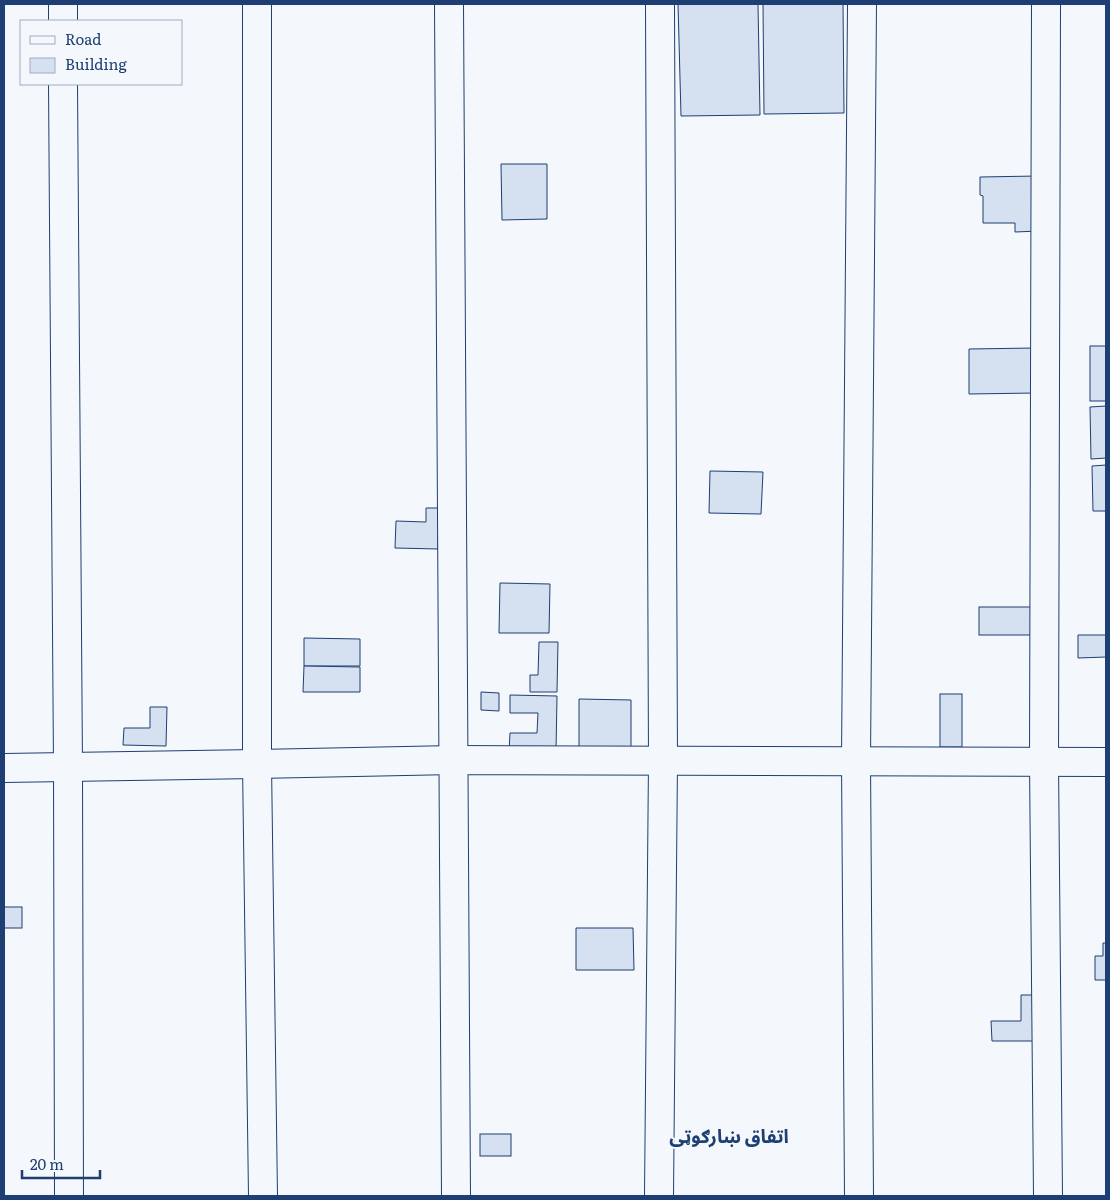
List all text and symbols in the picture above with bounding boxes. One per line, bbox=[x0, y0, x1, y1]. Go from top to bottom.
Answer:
legend bbox=[20, 20, 182, 85]
text: Road bbox=[65, 27, 101, 50]
text: Building bbox=[65, 52, 127, 75]
district label: اتفاق ښارګوټی bbox=[669, 1121, 789, 1149]
scale bar bbox=[22, 1148, 100, 1180]
text: 20 m bbox=[30, 1152, 64, 1175]

